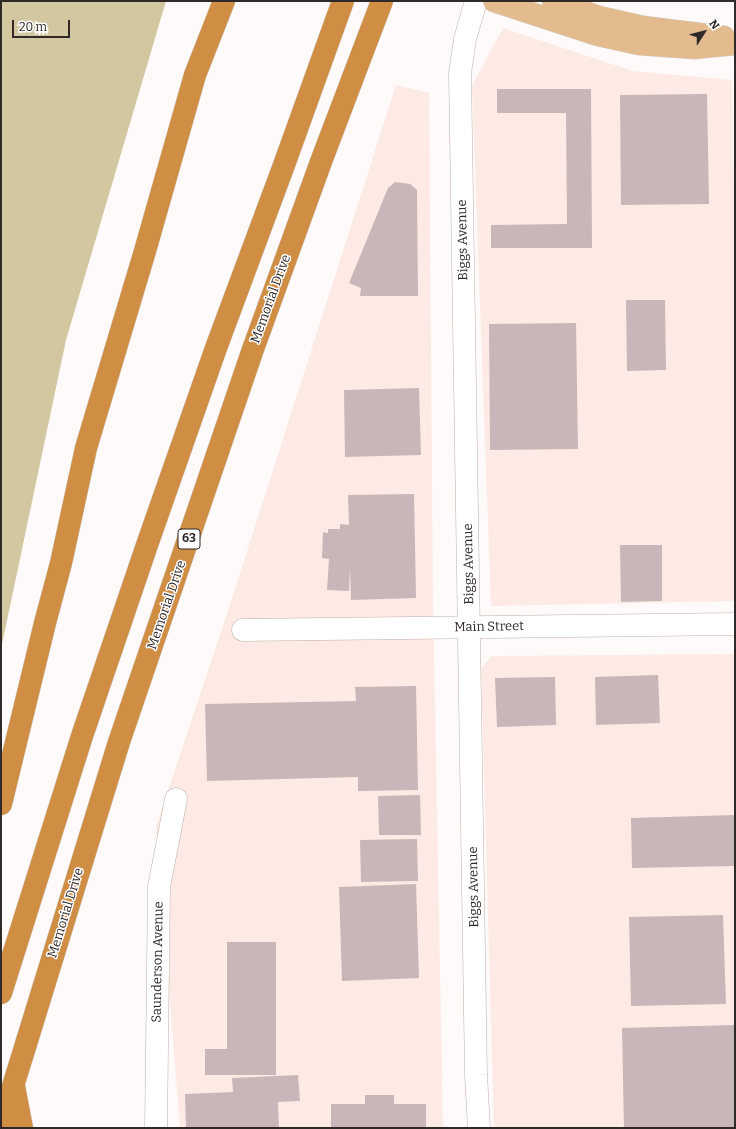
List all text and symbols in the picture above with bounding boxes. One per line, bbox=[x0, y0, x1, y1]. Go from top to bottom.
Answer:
scale bar bbox=[14, 12, 72, 38]
north arrow bbox=[684, 12, 724, 52]
text: N bbox=[706, 17, 722, 32]
text: 20 m bbox=[19, 20, 47, 34]
street label: Biggs Avenue bbox=[454, 199, 472, 281]
street label: Memorial Drive bbox=[248, 253, 294, 345]
street label: Biggs Avenue bbox=[460, 523, 478, 605]
road number: 63 bbox=[178, 529, 200, 549]
street label: Memorial Drive bbox=[144, 558, 190, 652]
street label: Main Street bbox=[454, 619, 524, 635]
street label: Biggs Avenue bbox=[465, 846, 483, 928]
street label: Memorial Drive bbox=[45, 866, 87, 960]
street label: Saunderson Avenue bbox=[149, 901, 167, 1023]

